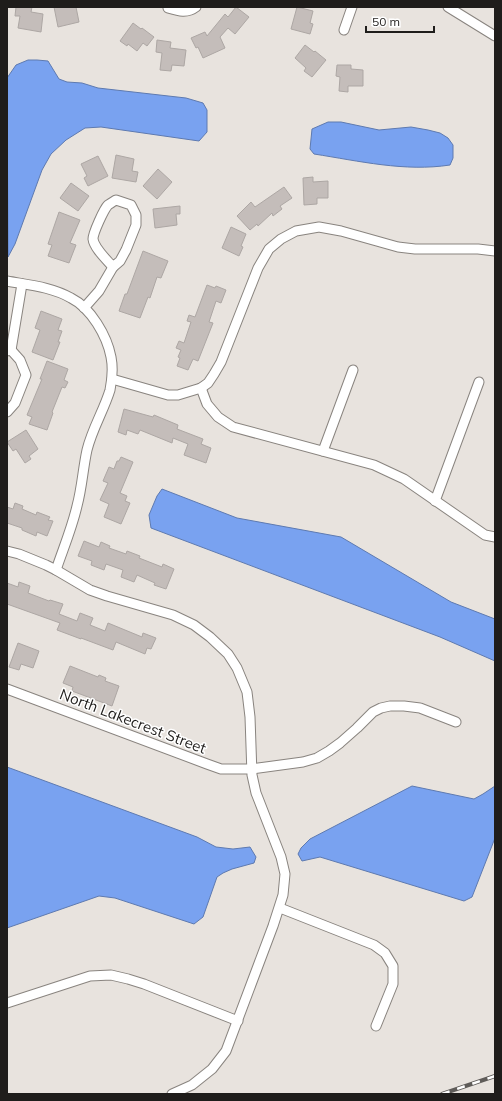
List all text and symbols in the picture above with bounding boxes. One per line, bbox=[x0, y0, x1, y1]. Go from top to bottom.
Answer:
scale bar bbox=[366, 8, 434, 34]
text: 50 m bbox=[372, 14, 400, 29]
street label: North Lakecrest Street bbox=[57, 684, 209, 758]

